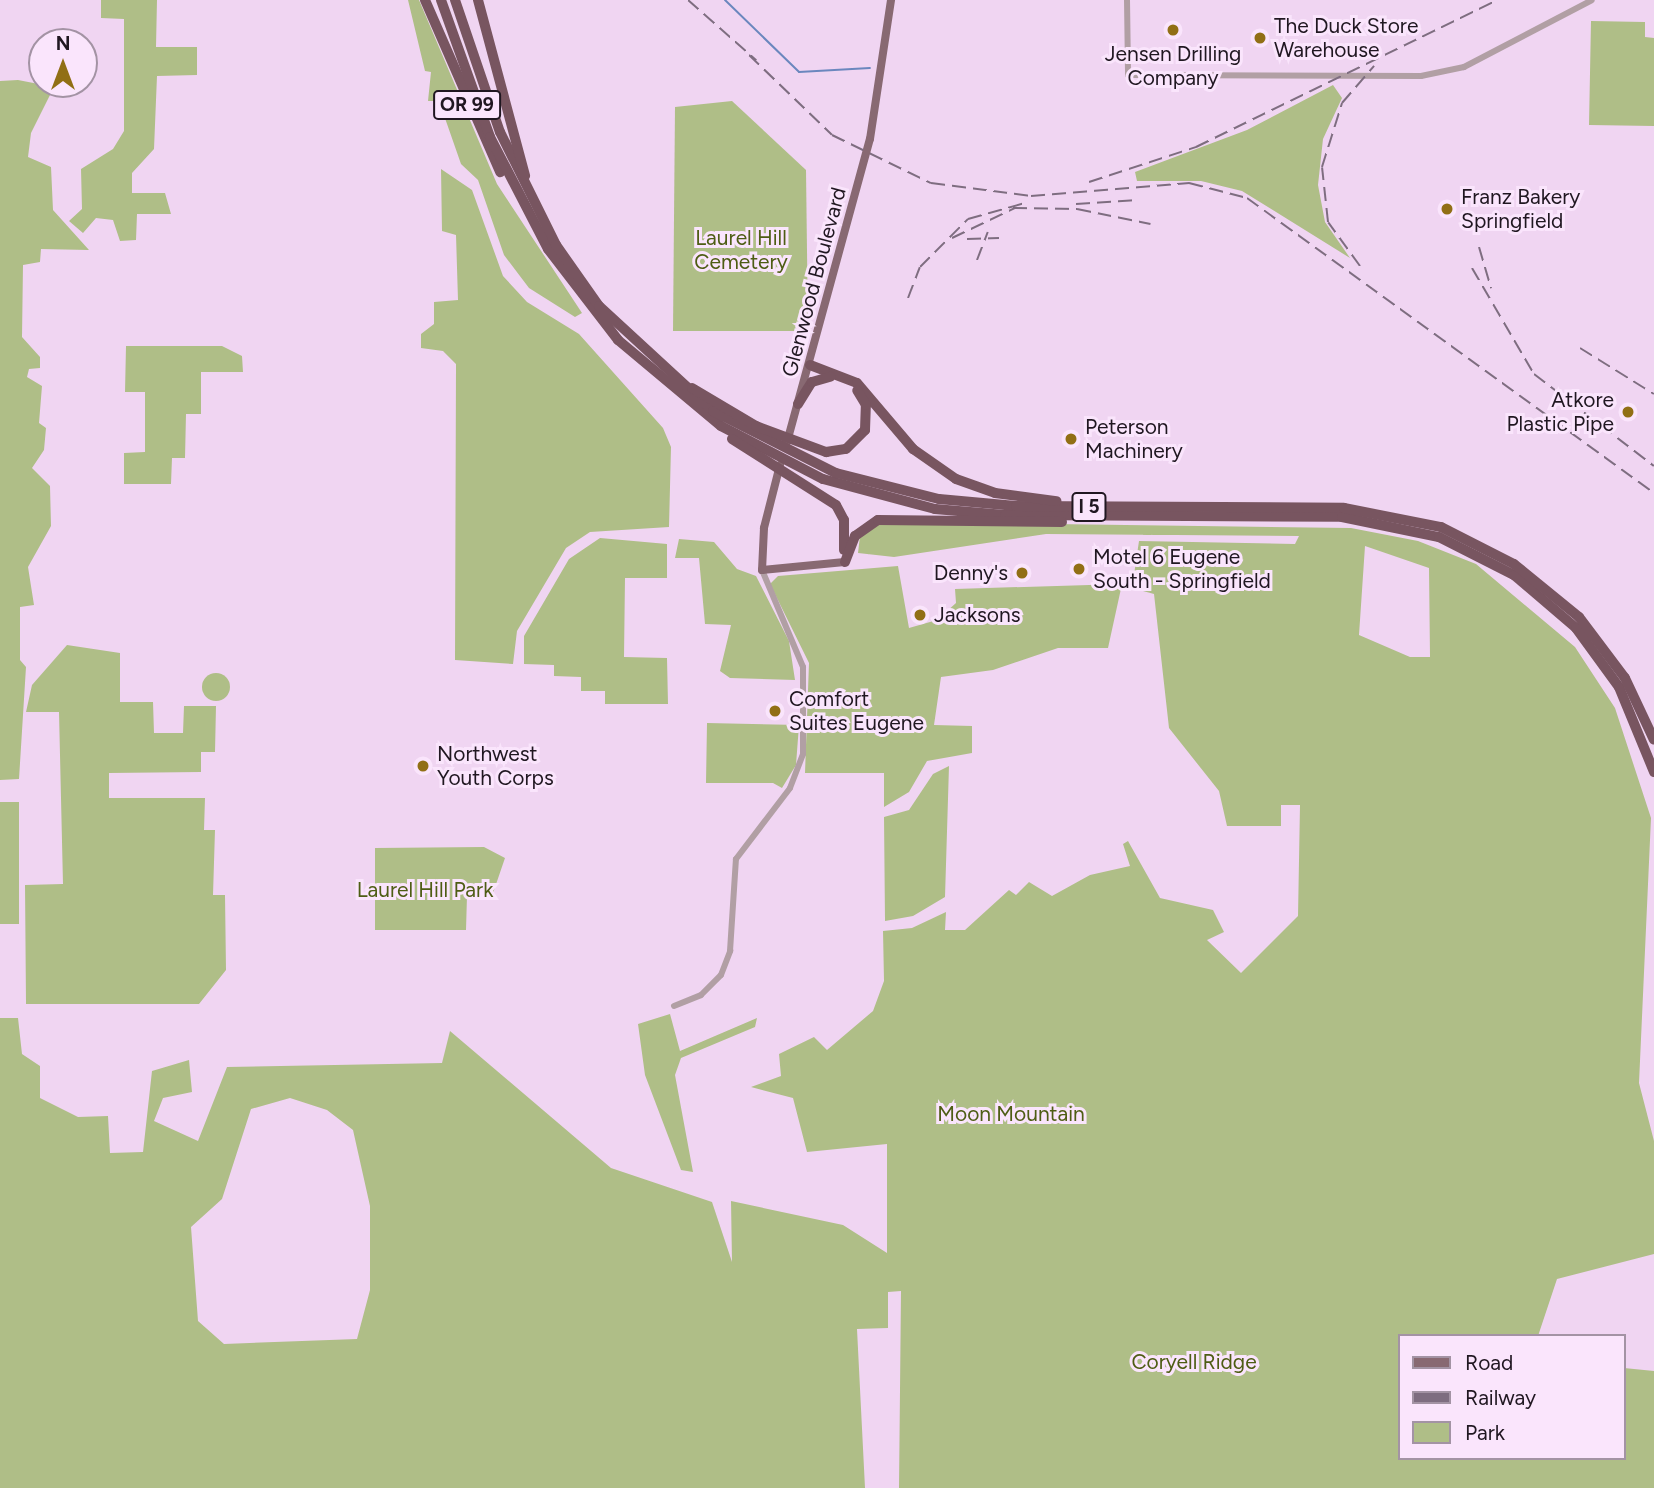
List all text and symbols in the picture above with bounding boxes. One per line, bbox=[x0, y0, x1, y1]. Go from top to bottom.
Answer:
place label: The Duck Store Warehouse bbox=[1274, 13, 1418, 63]
marker: Jensen Drilling Company bbox=[1165, 22, 1181, 38]
north arrow bbox=[28, 28, 98, 98]
marker: The Duck Store Warehouse bbox=[1252, 30, 1268, 46]
text: N bbox=[56, 32, 70, 55]
place label: Jensen Drilling Company bbox=[1105, 41, 1241, 91]
road number: OR 99 bbox=[432, 90, 502, 120]
place label: Franz Bakery Springfield bbox=[1461, 184, 1580, 234]
street label: Glenwood Boulevard bbox=[777, 185, 851, 379]
marker: Franz Bakery Springfield bbox=[1439, 201, 1455, 217]
park label: Laurel Hill Cemetery bbox=[694, 225, 788, 275]
place label: Atkore Plastic Pipe bbox=[1506, 387, 1614, 437]
marker: Atkore Plastic Pipe bbox=[1620, 404, 1636, 420]
place label: Peterson Machinery bbox=[1085, 414, 1183, 464]
marker: Peterson Machinery bbox=[1063, 431, 1079, 447]
road number: I 5 bbox=[1070, 492, 1108, 522]
place label: Motel 6 Eugene South - Springfield bbox=[1093, 544, 1271, 594]
place label: Denny's bbox=[934, 560, 1008, 586]
marker: Motel 6 Eugene South - Springfield bbox=[1071, 561, 1087, 577]
marker: Denny's bbox=[1014, 565, 1030, 581]
place label: Jacksons bbox=[934, 602, 1021, 628]
marker: Jacksons bbox=[912, 607, 928, 623]
place label: Comfort Suites Eugene bbox=[789, 686, 924, 736]
marker: Comfort Suites Eugene bbox=[767, 703, 783, 719]
place label: Northwest Youth Corps bbox=[437, 741, 554, 791]
marker: Northwest Youth Corps bbox=[415, 758, 431, 774]
park label: Laurel Hill Park bbox=[357, 877, 493, 903]
park label: Moon Mountain bbox=[937, 1101, 1085, 1127]
legend bbox=[1398, 1334, 1626, 1460]
park label: Coryell Ridge bbox=[1131, 1349, 1257, 1375]
text: Road bbox=[1465, 1350, 1513, 1375]
text: Railway bbox=[1465, 1385, 1536, 1410]
text: Park bbox=[1465, 1420, 1505, 1445]

